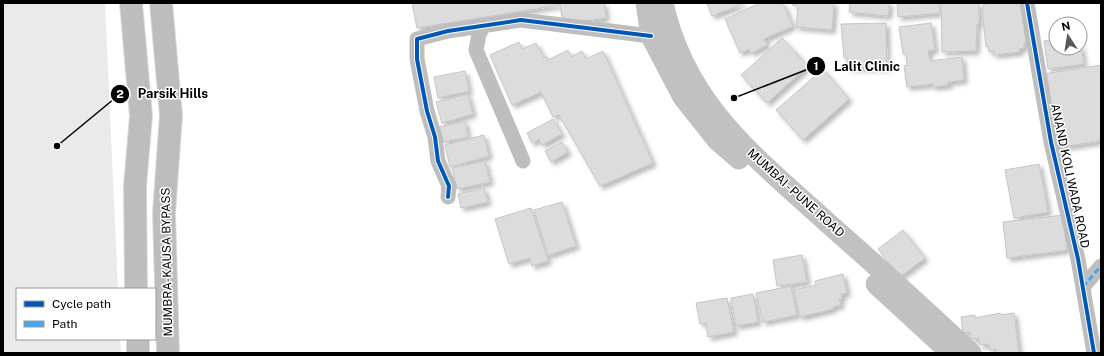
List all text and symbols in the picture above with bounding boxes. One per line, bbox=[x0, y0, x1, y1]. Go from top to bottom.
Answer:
north arrow bbox=[1048, 16, 1088, 56]
text: N bbox=[1060, 19, 1071, 33]
callout: Lalit Clinic bbox=[806, 54, 908, 79]
text: 1 bbox=[813, 59, 819, 73]
text: Lalit Clinic bbox=[834, 59, 900, 74]
callout: Parsik Hills bbox=[110, 81, 216, 106]
text: Parsik Hills bbox=[138, 86, 208, 101]
text: 2 bbox=[116, 87, 124, 101]
street label: ANAND KOLI WADA ROAD bbox=[1048, 102, 1092, 250]
street label: MUMBAI - PUNE ROAD bbox=[745, 146, 847, 240]
street label: MUMBRA-KAUSA BYPASS bbox=[159, 187, 175, 337]
legend bbox=[16, 288, 156, 340]
text: Cycle path bbox=[52, 297, 111, 311]
text: Path bbox=[52, 317, 78, 331]

